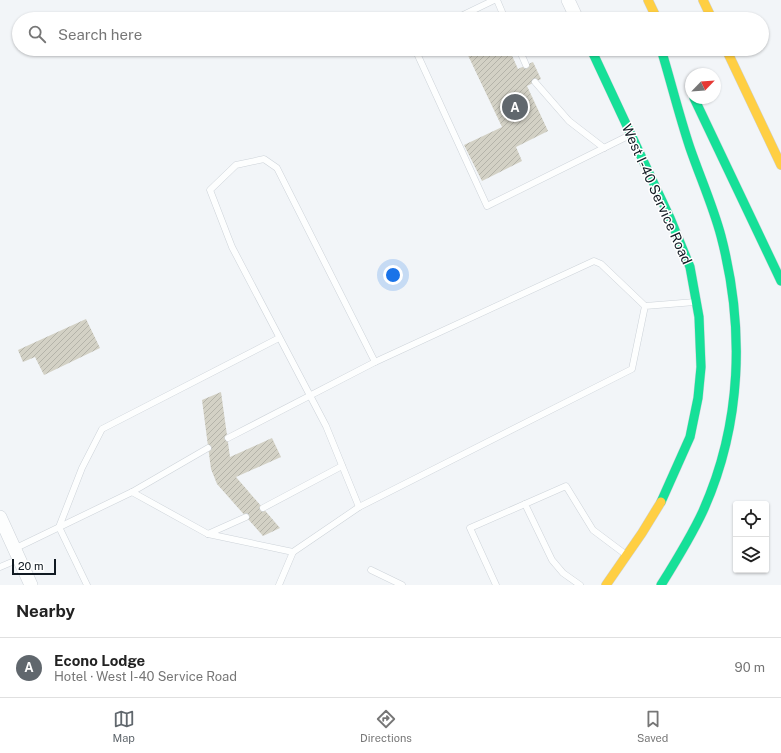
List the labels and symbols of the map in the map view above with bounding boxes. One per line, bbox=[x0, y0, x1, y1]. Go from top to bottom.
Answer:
north arrow bbox=[685, 68, 721, 104]
pin: A bbox=[502, 92, 528, 122]
street label: West I-40 Service Road bbox=[619, 121, 695, 267]
your location bbox=[383, 265, 403, 285]
scale bar bbox=[12, 557, 56, 576]

